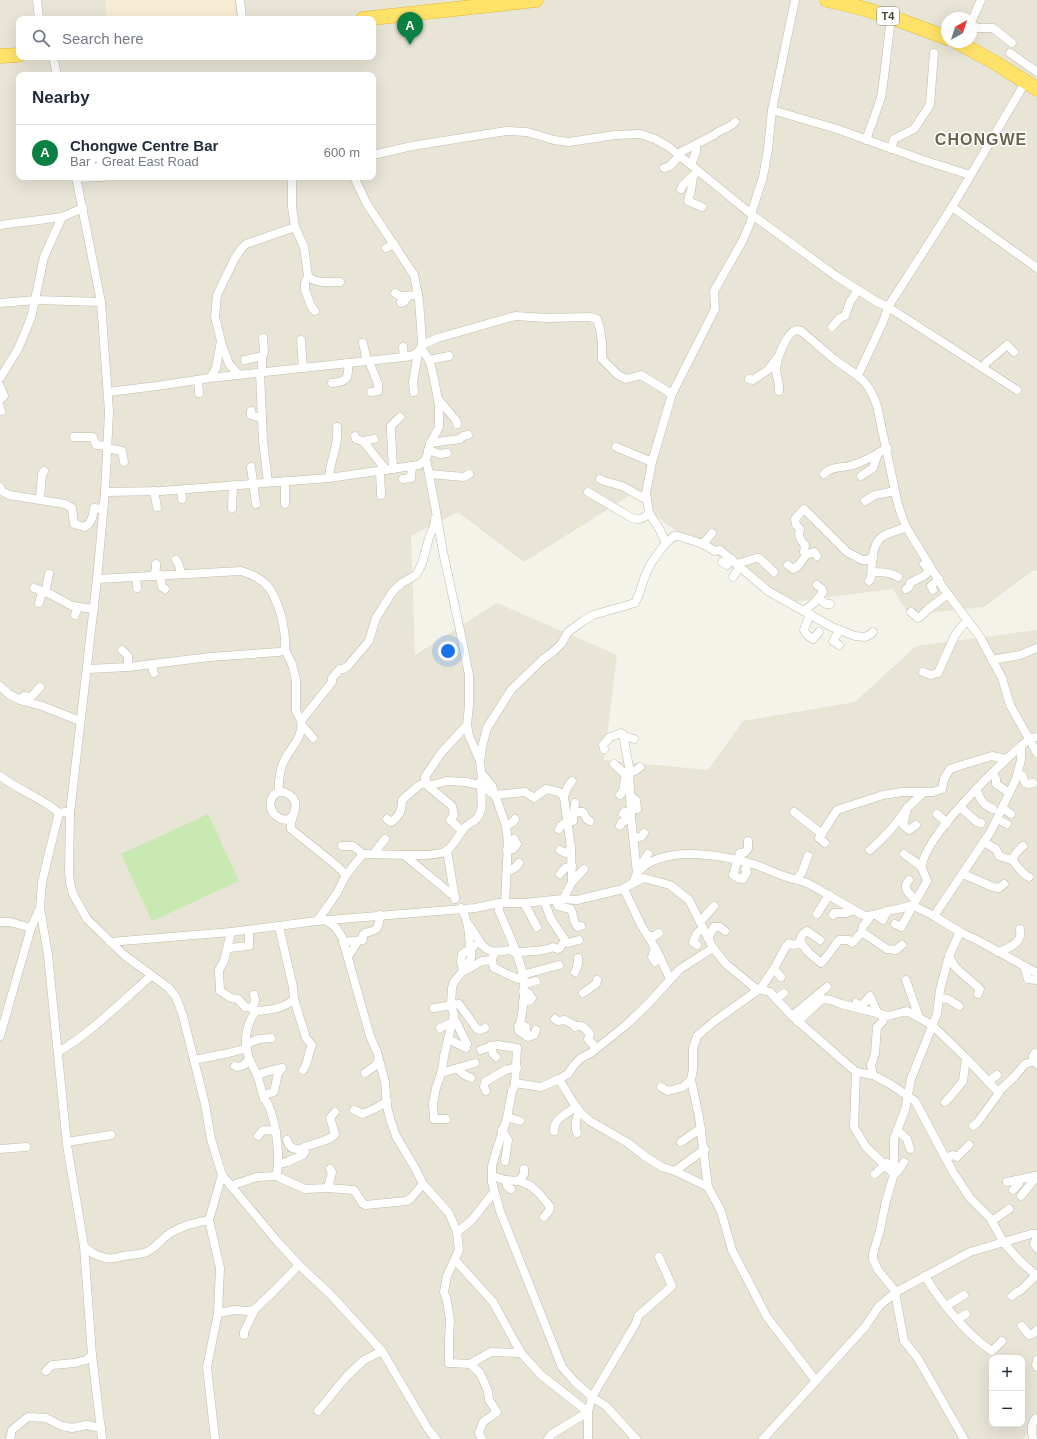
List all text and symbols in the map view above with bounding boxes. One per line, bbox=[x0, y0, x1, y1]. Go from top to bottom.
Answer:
road number: T4 bbox=[877, 7, 899, 25]
pin: A bbox=[397, 12, 423, 45]
north arrow bbox=[941, 12, 977, 48]
search box bbox=[16, 16, 376, 60]
icon: search bbox=[30, 27, 52, 49]
text: Search here bbox=[62, 30, 144, 47]
text: Nearby bbox=[32, 88, 90, 107]
district label: CHONGWE bbox=[935, 131, 1027, 148]
text: Chongwe Centre Bar bbox=[70, 137, 218, 154]
text: A bbox=[40, 145, 50, 160]
text: 600 m bbox=[324, 145, 360, 160]
text: Bar · Great East Road bbox=[70, 154, 199, 169]
your location bbox=[438, 641, 458, 661]
map controls bbox=[989, 1355, 1025, 1427]
button: + bbox=[989, 1355, 1025, 1391]
button: − bbox=[989, 1391, 1025, 1427]

